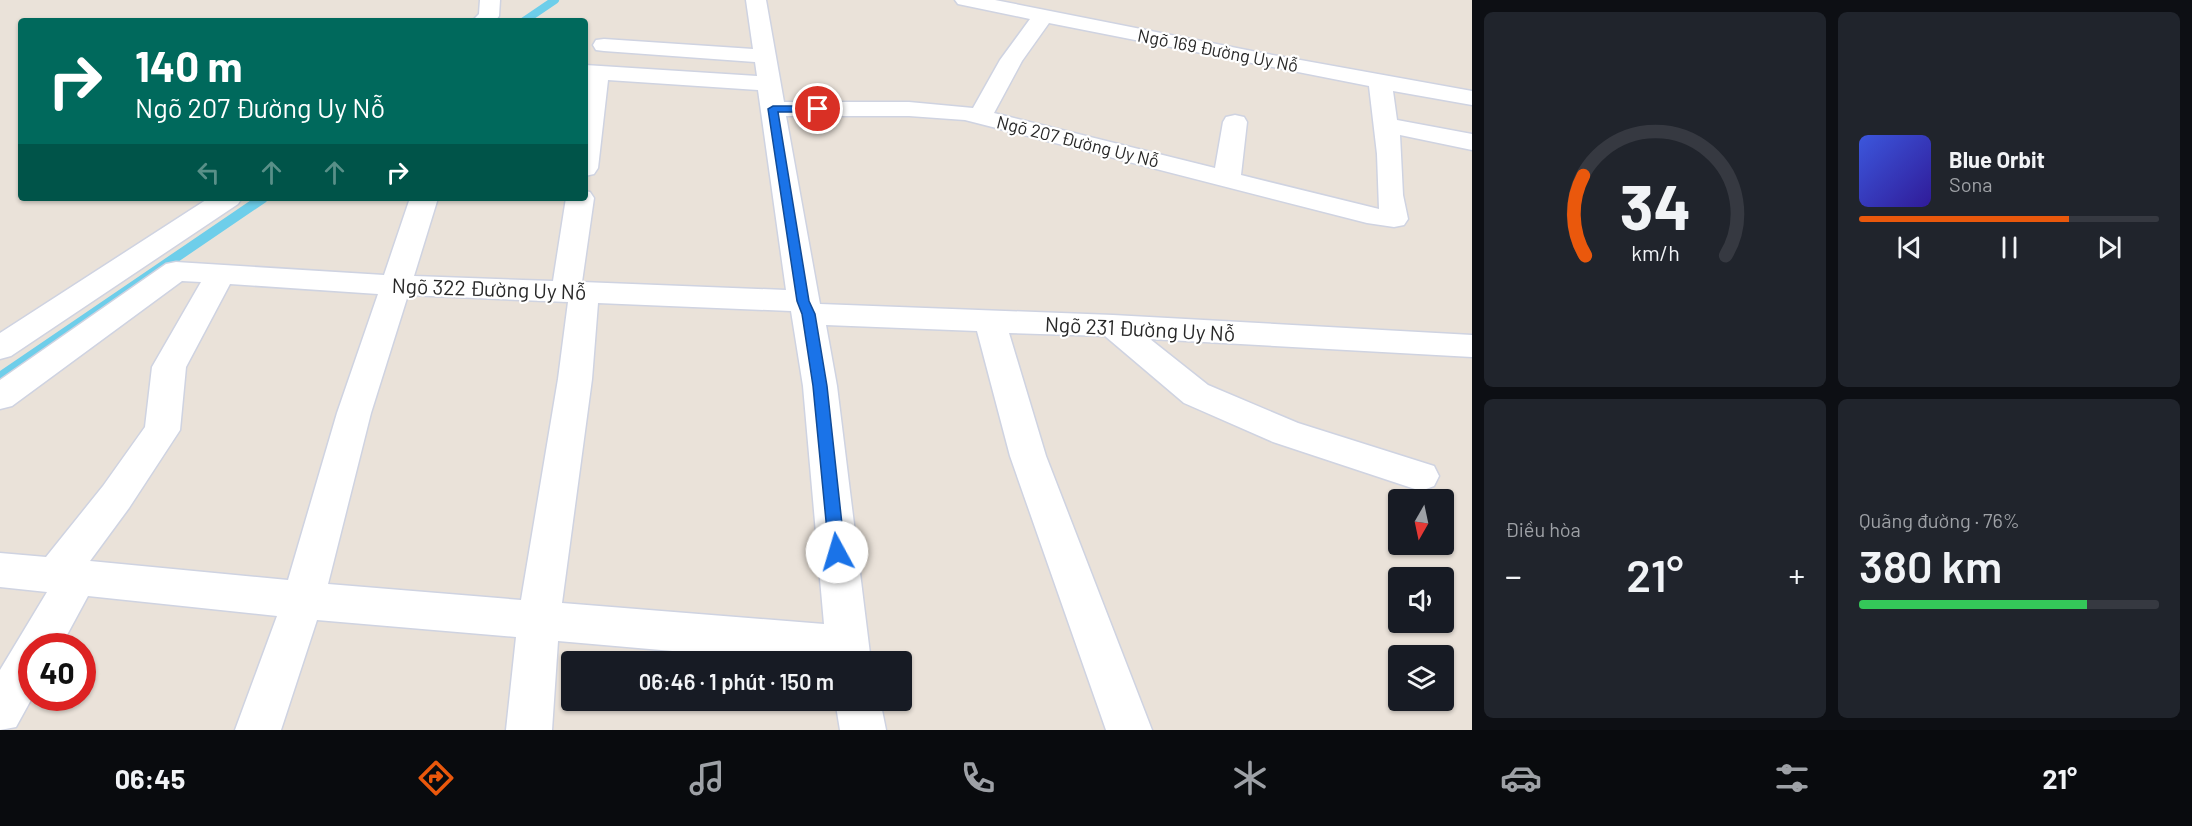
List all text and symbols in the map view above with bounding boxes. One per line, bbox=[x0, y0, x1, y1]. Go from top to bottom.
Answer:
street label: Ngõ 169 Đường Uy Nỗ bbox=[1136, 24, 1300, 76]
text: 140 m bbox=[135, 40, 243, 90]
icon: right bbox=[36, 42, 114, 120]
pin bbox=[792, 83, 843, 134]
text: Ngõ 207 Đường Uy Nỗ bbox=[135, 91, 385, 123]
icon: arrive bbox=[801, 92, 834, 125]
street label: Ngõ 207 Đường Uy Nỗ bbox=[994, 110, 1162, 172]
text: Blue Orbit bbox=[1949, 146, 2045, 172]
icon: left bbox=[192, 156, 225, 189]
icon: ahead bbox=[255, 156, 288, 189]
icon: ahead bbox=[318, 156, 351, 189]
icon: right bbox=[381, 156, 414, 189]
text: 34 bbox=[1619, 169, 1691, 243]
text: Sona bbox=[1949, 172, 1993, 196]
icon: previous bbox=[1893, 231, 1926, 264]
icon: pause bbox=[1993, 231, 2026, 264]
icon: next bbox=[2093, 231, 2126, 264]
text: km/h bbox=[1631, 241, 1679, 266]
street label: Ngõ 322 Đường Uy Nỗ bbox=[391, 272, 587, 304]
street label: Ngõ 231 Đường Uy Nỗ bbox=[1044, 311, 1236, 345]
north arrow bbox=[1388, 489, 1454, 555]
map controls bbox=[1388, 489, 1454, 711]
text: Quãng đường · 76% bbox=[1859, 508, 2020, 532]
text: Điều hòa bbox=[1505, 517, 1581, 541]
position arrow bbox=[805, 520, 869, 584]
text: 380 km bbox=[1859, 538, 2002, 592]
text: 21° bbox=[1626, 547, 1684, 601]
text: − bbox=[1505, 555, 1522, 595]
text: + bbox=[1788, 555, 1805, 595]
button: sound bbox=[1388, 567, 1454, 633]
speed limit sign: 40 bbox=[18, 633, 96, 711]
button: layers bbox=[1388, 645, 1454, 711]
text: 06:46 · 1 phút · 150 m bbox=[639, 668, 834, 694]
icon: directions bbox=[415, 757, 457, 799]
icon: music bbox=[686, 757, 728, 799]
icon: phone bbox=[957, 757, 999, 799]
icon: climate bbox=[1229, 757, 1271, 799]
icon: car bbox=[1500, 757, 1542, 799]
icon: filters bbox=[1771, 757, 1813, 799]
text: 06:45 bbox=[115, 762, 185, 794]
text: 21° bbox=[2043, 762, 2077, 794]

